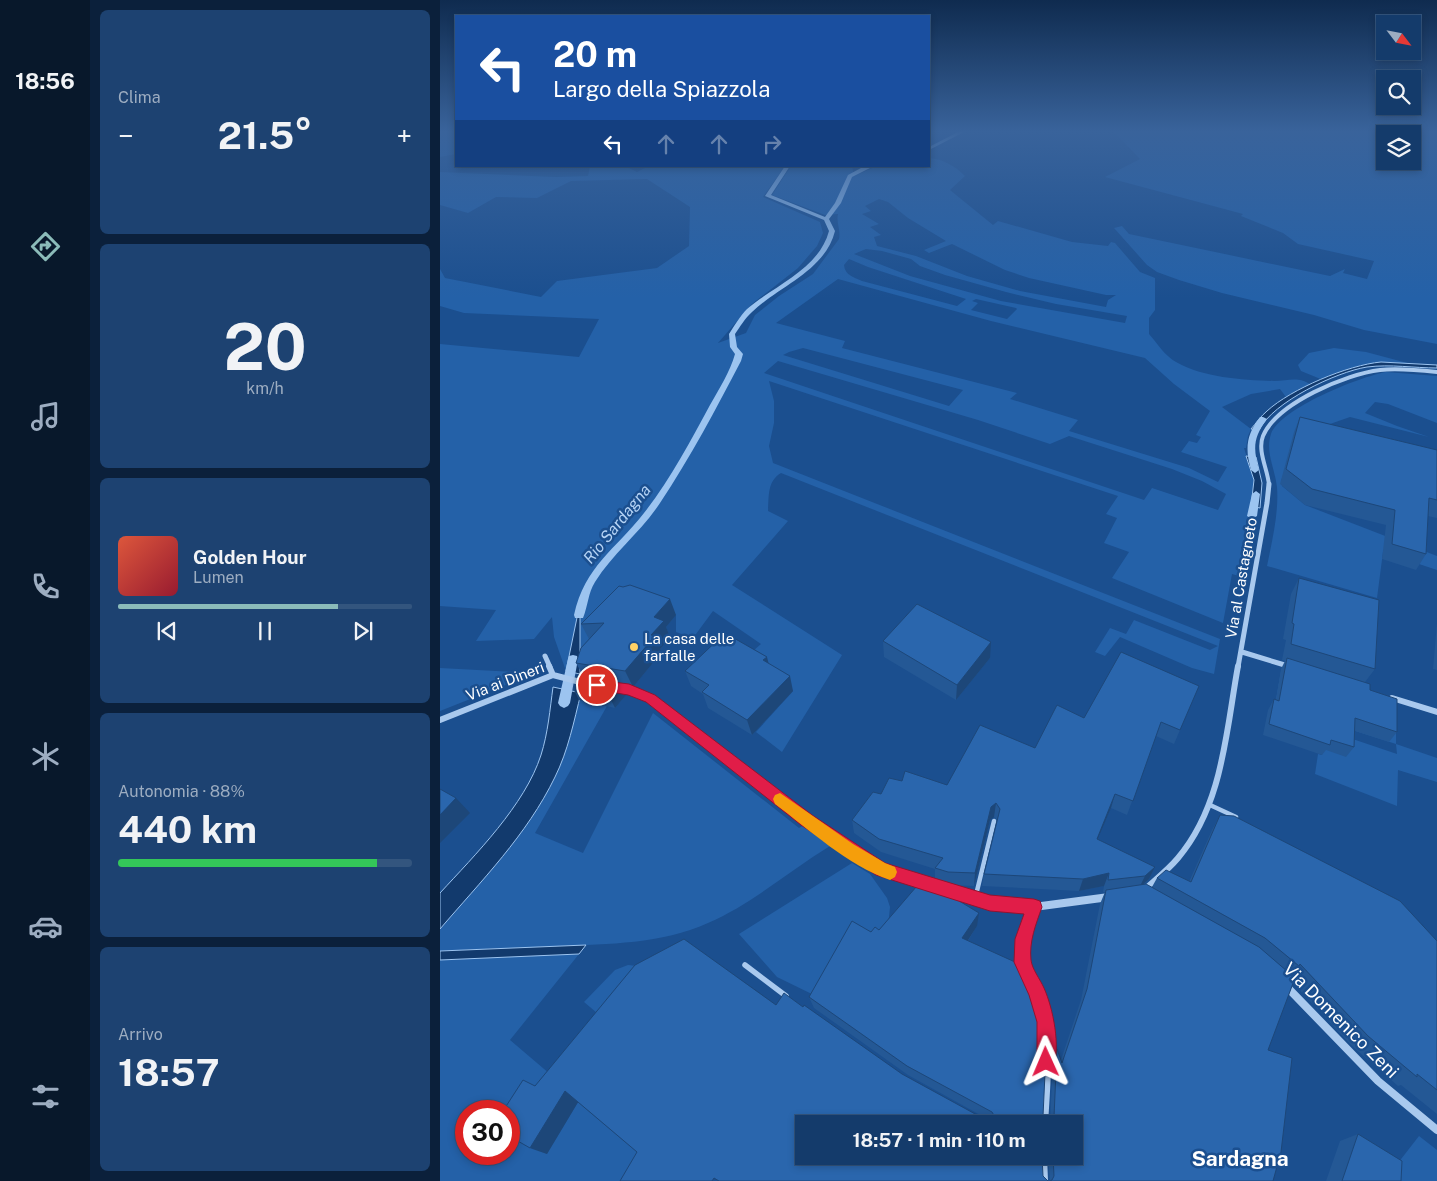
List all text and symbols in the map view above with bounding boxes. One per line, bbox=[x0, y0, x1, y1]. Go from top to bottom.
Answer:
north arrow bbox=[1376, 15, 1421, 60]
map controls bbox=[1376, 15, 1421, 170]
text: 20 m bbox=[553, 34, 637, 75]
icon: left bbox=[470, 35, 535, 100]
text: 18:56 bbox=[15, 68, 75, 94]
button: search bbox=[1376, 70, 1421, 115]
text: Largo della Spiazzola bbox=[553, 76, 770, 102]
text: Clima bbox=[118, 88, 161, 107]
text: 21.5° bbox=[218, 113, 312, 158]
text: − bbox=[118, 119, 134, 152]
text: + bbox=[396, 119, 412, 152]
button: layers bbox=[1376, 125, 1421, 170]
icon: left bbox=[599, 130, 627, 158]
icon: ahead bbox=[652, 130, 680, 158]
icon: ahead bbox=[705, 130, 733, 158]
icon: right bbox=[758, 130, 786, 158]
icon: directions bbox=[28, 229, 63, 264]
text: 20 bbox=[223, 308, 307, 385]
text: km/h bbox=[246, 379, 284, 398]
icon: music bbox=[28, 399, 63, 434]
water label: Rio Sardagna bbox=[579, 481, 655, 567]
street label: Via al Castagneto bbox=[1222, 516, 1260, 640]
text: Golden Hour bbox=[193, 546, 307, 568]
text: Lumen bbox=[193, 568, 244, 587]
icon: phone bbox=[28, 569, 63, 604]
icon: previous bbox=[153, 617, 181, 645]
icon: pause bbox=[251, 617, 279, 645]
icon: next bbox=[349, 617, 377, 645]
place label: La casa delle farfalle bbox=[644, 630, 734, 664]
marker: La casa delle farfalle bbox=[628, 641, 640, 653]
street label: Via ai Dineri bbox=[464, 658, 546, 704]
pin bbox=[576, 664, 618, 706]
icon: arrive bbox=[583, 671, 611, 699]
icon: climate bbox=[28, 739, 63, 774]
text: Autonomia · 88% bbox=[118, 782, 245, 801]
text: 440 km bbox=[118, 807, 257, 852]
icon: car bbox=[28, 909, 63, 944]
street label: Via Domenico Zeni bbox=[1279, 958, 1403, 1082]
text: Arrivo bbox=[118, 1025, 163, 1044]
position arrow bbox=[1019, 1035, 1071, 1087]
text: 18:57 bbox=[118, 1050, 219, 1095]
icon: filters bbox=[28, 1079, 63, 1114]
speed limit sign: 30 bbox=[455, 1100, 520, 1165]
text: 18:57 · 1 min · 110 m bbox=[852, 1129, 1026, 1151]
district label: Sardagna bbox=[1191, 1146, 1289, 1171]

